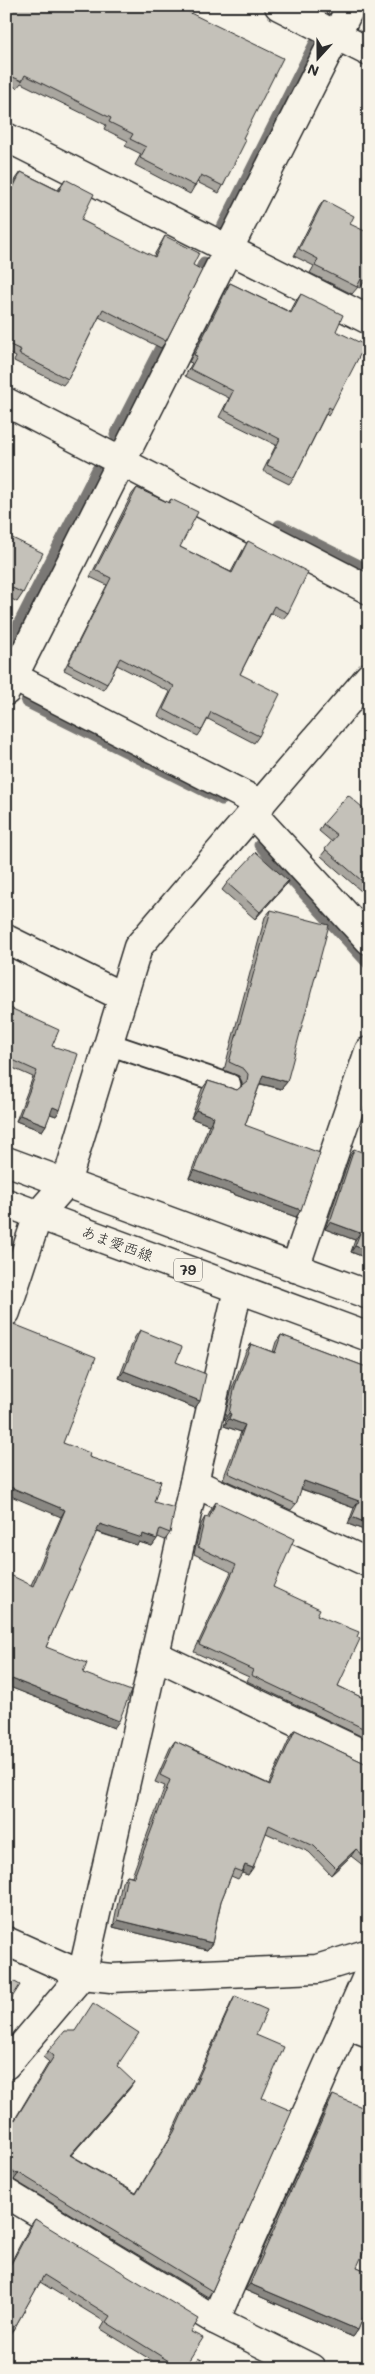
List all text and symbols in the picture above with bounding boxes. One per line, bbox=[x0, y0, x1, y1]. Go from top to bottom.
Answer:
north arrow bbox=[292, 32, 342, 82]
text: N bbox=[305, 60, 322, 81]
street label: あま愛西線 bbox=[79, 1221, 156, 1265]
road number: 79 bbox=[174, 1258, 202, 1282]

